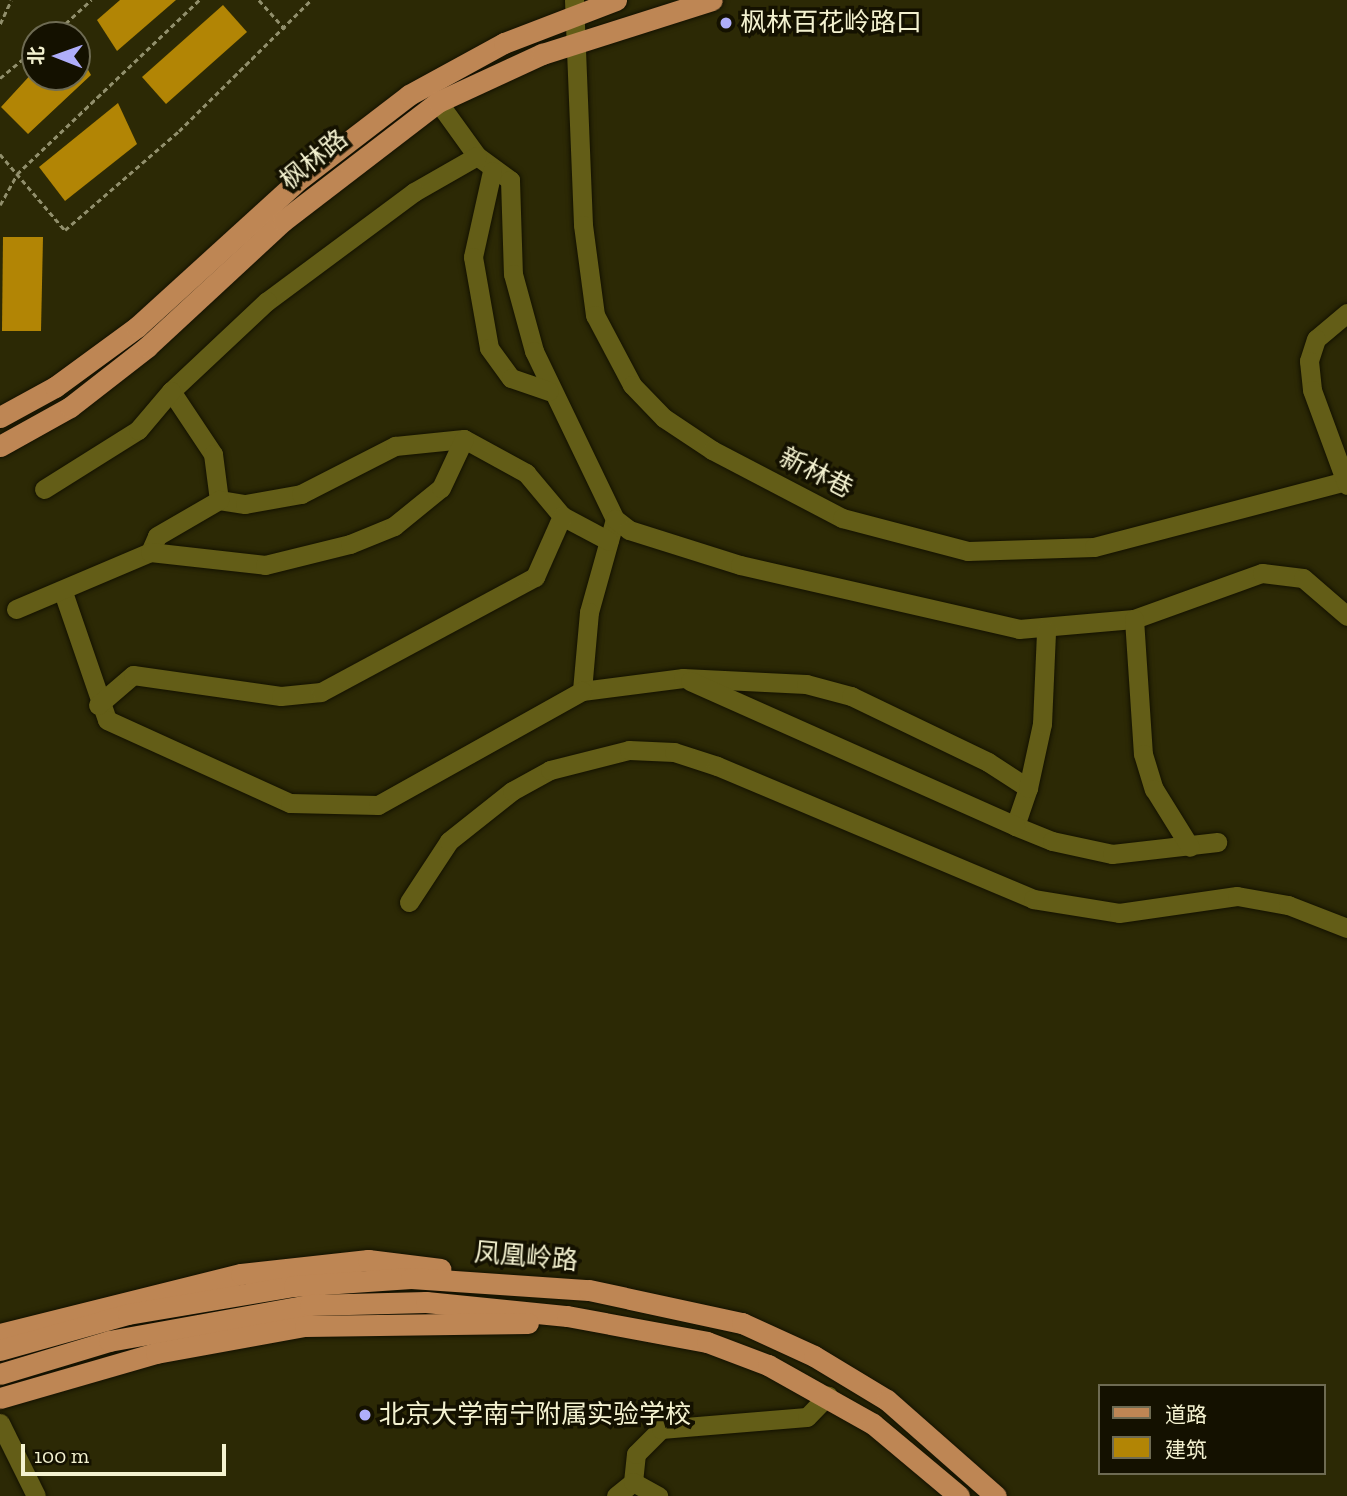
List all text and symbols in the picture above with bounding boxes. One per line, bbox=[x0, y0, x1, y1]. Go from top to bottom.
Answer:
place label: 枫林百花岭路口 bbox=[740, 7, 922, 39]
marker: 枫林百花岭路口 bbox=[718, 15, 734, 31]
north arrow bbox=[21, 21, 91, 91]
text: 北 bbox=[25, 46, 48, 65]
street label: 枫林路 bbox=[274, 123, 354, 197]
street label: 新林巷 bbox=[774, 441, 858, 505]
street label: 凤凰岭路 bbox=[473, 1237, 579, 1277]
legend bbox=[1098, 1384, 1326, 1475]
place label: 北京大学南宁附属实验学校 bbox=[379, 1399, 691, 1431]
text: 道路 bbox=[1165, 1402, 1207, 1427]
marker: 北京大学南宁附属实验学校 bbox=[357, 1407, 373, 1423]
scale bar bbox=[24, 1430, 229, 1474]
text: 建筑 bbox=[1165, 1437, 1207, 1462]
text: 100 m bbox=[34, 1443, 89, 1468]

